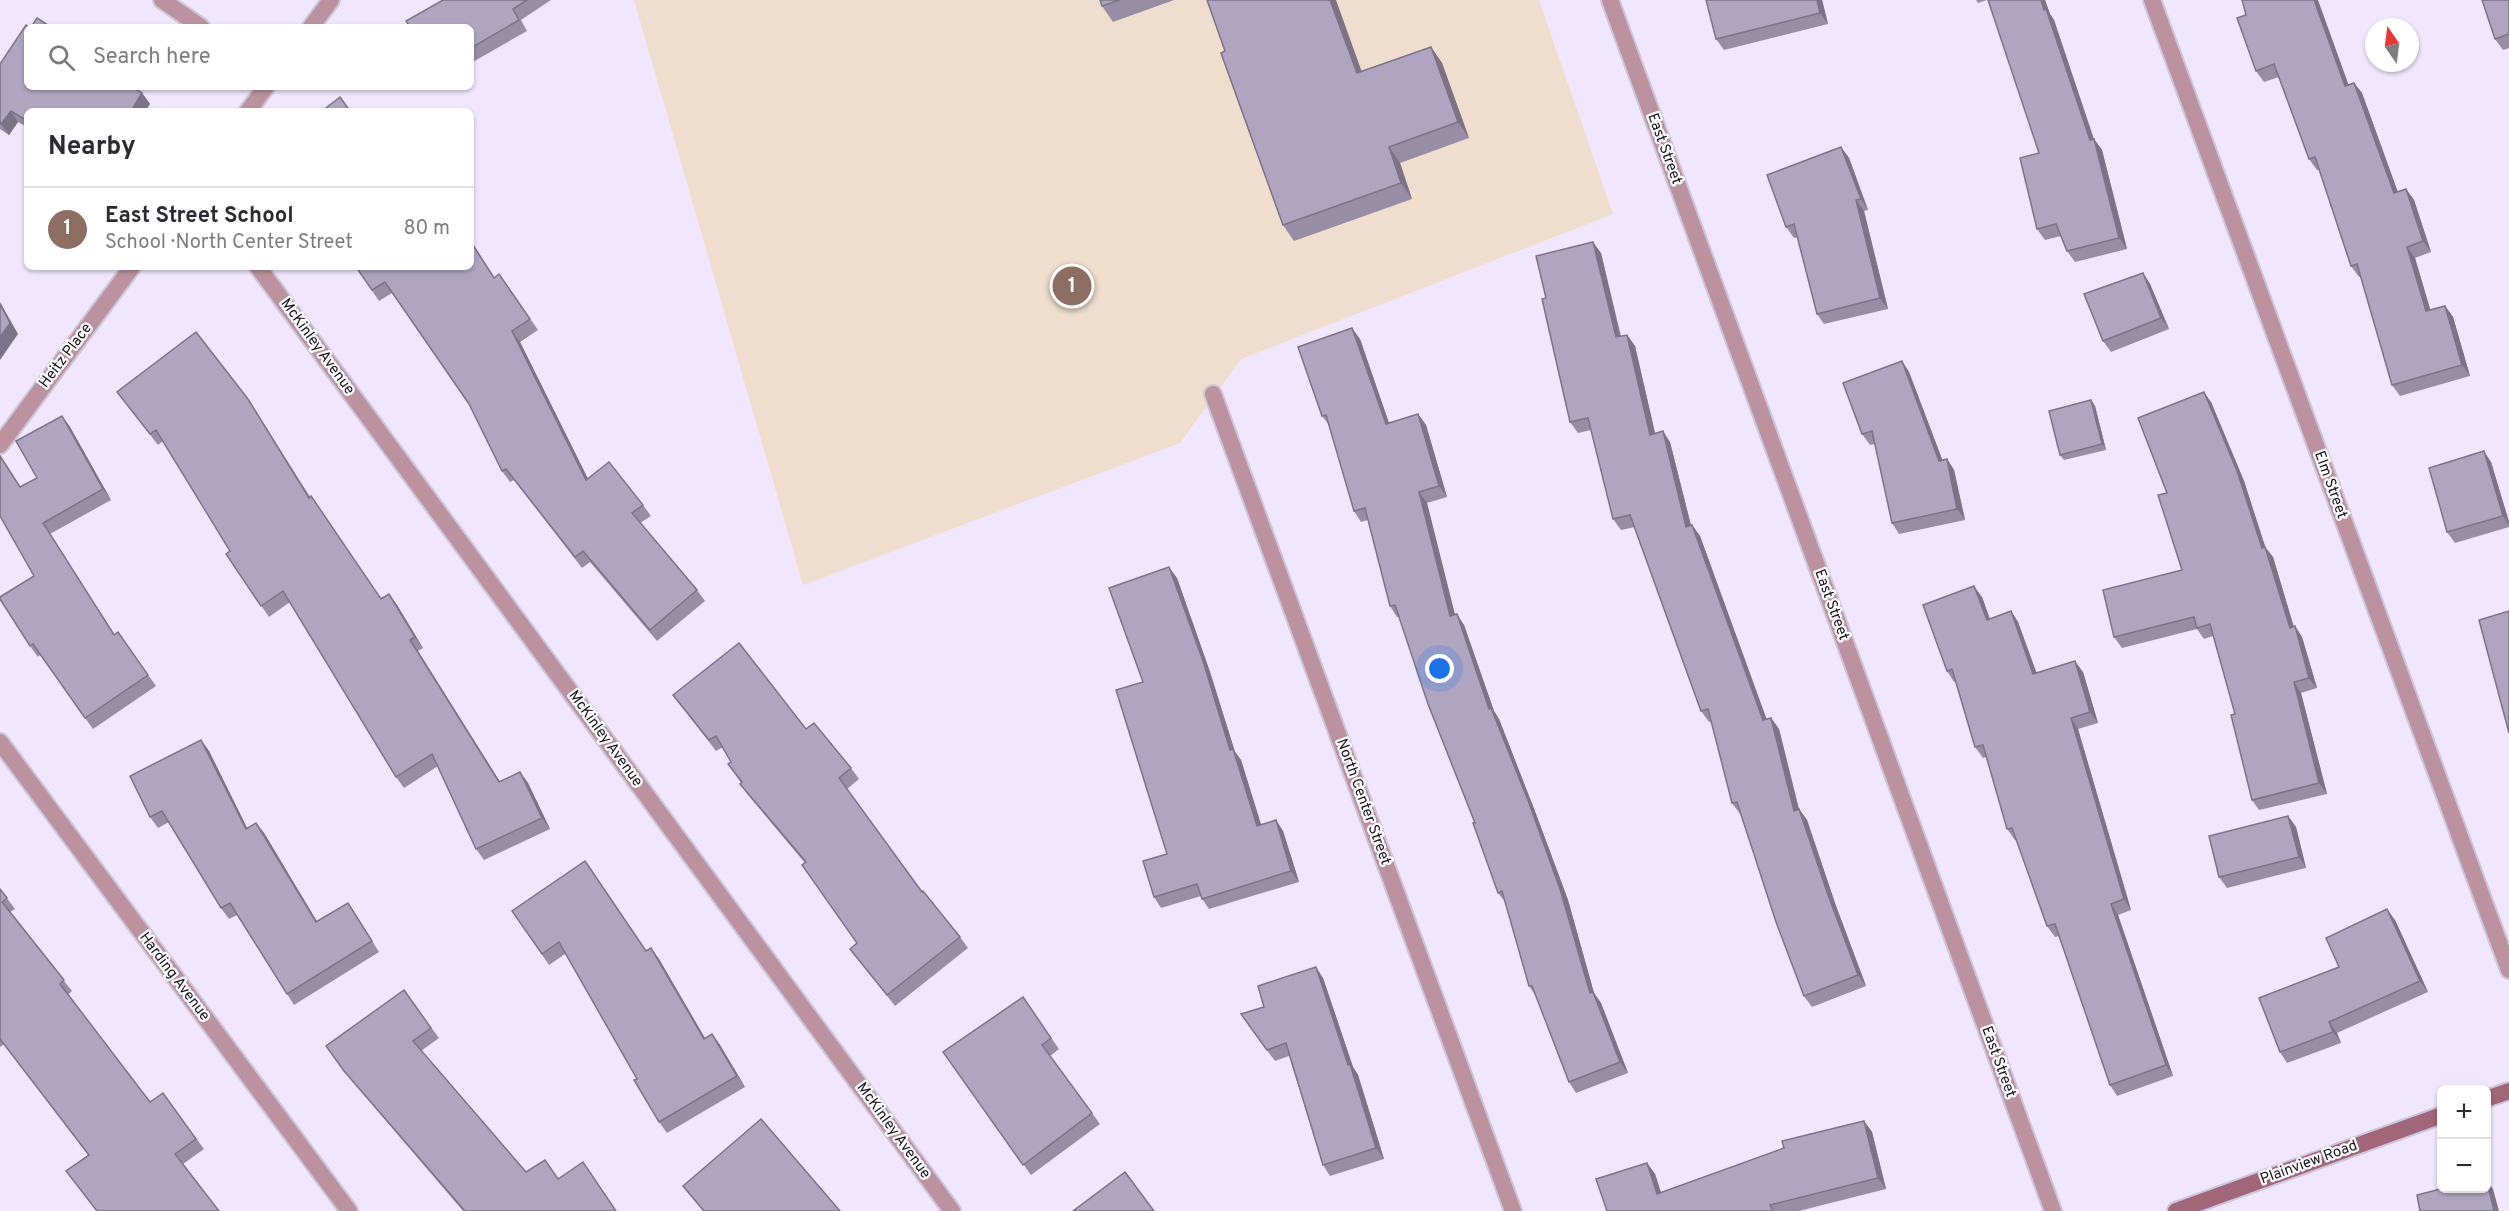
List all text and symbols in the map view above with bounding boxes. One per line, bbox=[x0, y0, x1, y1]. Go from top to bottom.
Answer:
north arrow bbox=[2365, 18, 2419, 72]
search box bbox=[24, 24, 474, 90]
icon: search bbox=[45, 41, 78, 74]
text: Search here bbox=[93, 44, 211, 71]
street label: East Street bbox=[1642, 111, 1686, 187]
text: Nearby bbox=[48, 131, 136, 164]
text: East Street School bbox=[105, 203, 294, 230]
text: 1 bbox=[64, 216, 72, 242]
text: 80 m bbox=[404, 216, 450, 242]
text: School · North Center Street bbox=[105, 230, 353, 256]
pin: 1 bbox=[1052, 264, 1092, 308]
street label: McKinley Avenue bbox=[276, 295, 358, 399]
street label: Heitz Place bbox=[35, 320, 97, 392]
street label: Elm Street bbox=[2309, 449, 2351, 521]
street label: East Street bbox=[1809, 567, 1853, 643]
your location bbox=[1425, 654, 1454, 683]
street label: McKinley Avenue bbox=[564, 687, 646, 791]
street label: North Center Street bbox=[1331, 736, 1395, 868]
street label: Harding Avenue bbox=[135, 929, 213, 1025]
street label: East Street bbox=[1976, 1024, 2020, 1100]
street label: McKinley Avenue bbox=[852, 1079, 934, 1183]
map controls bbox=[2437, 1085, 2491, 1193]
button: + bbox=[2437, 1085, 2491, 1139]
street label: Plainview Road bbox=[2258, 1137, 2360, 1189]
button: − bbox=[2437, 1139, 2491, 1193]

